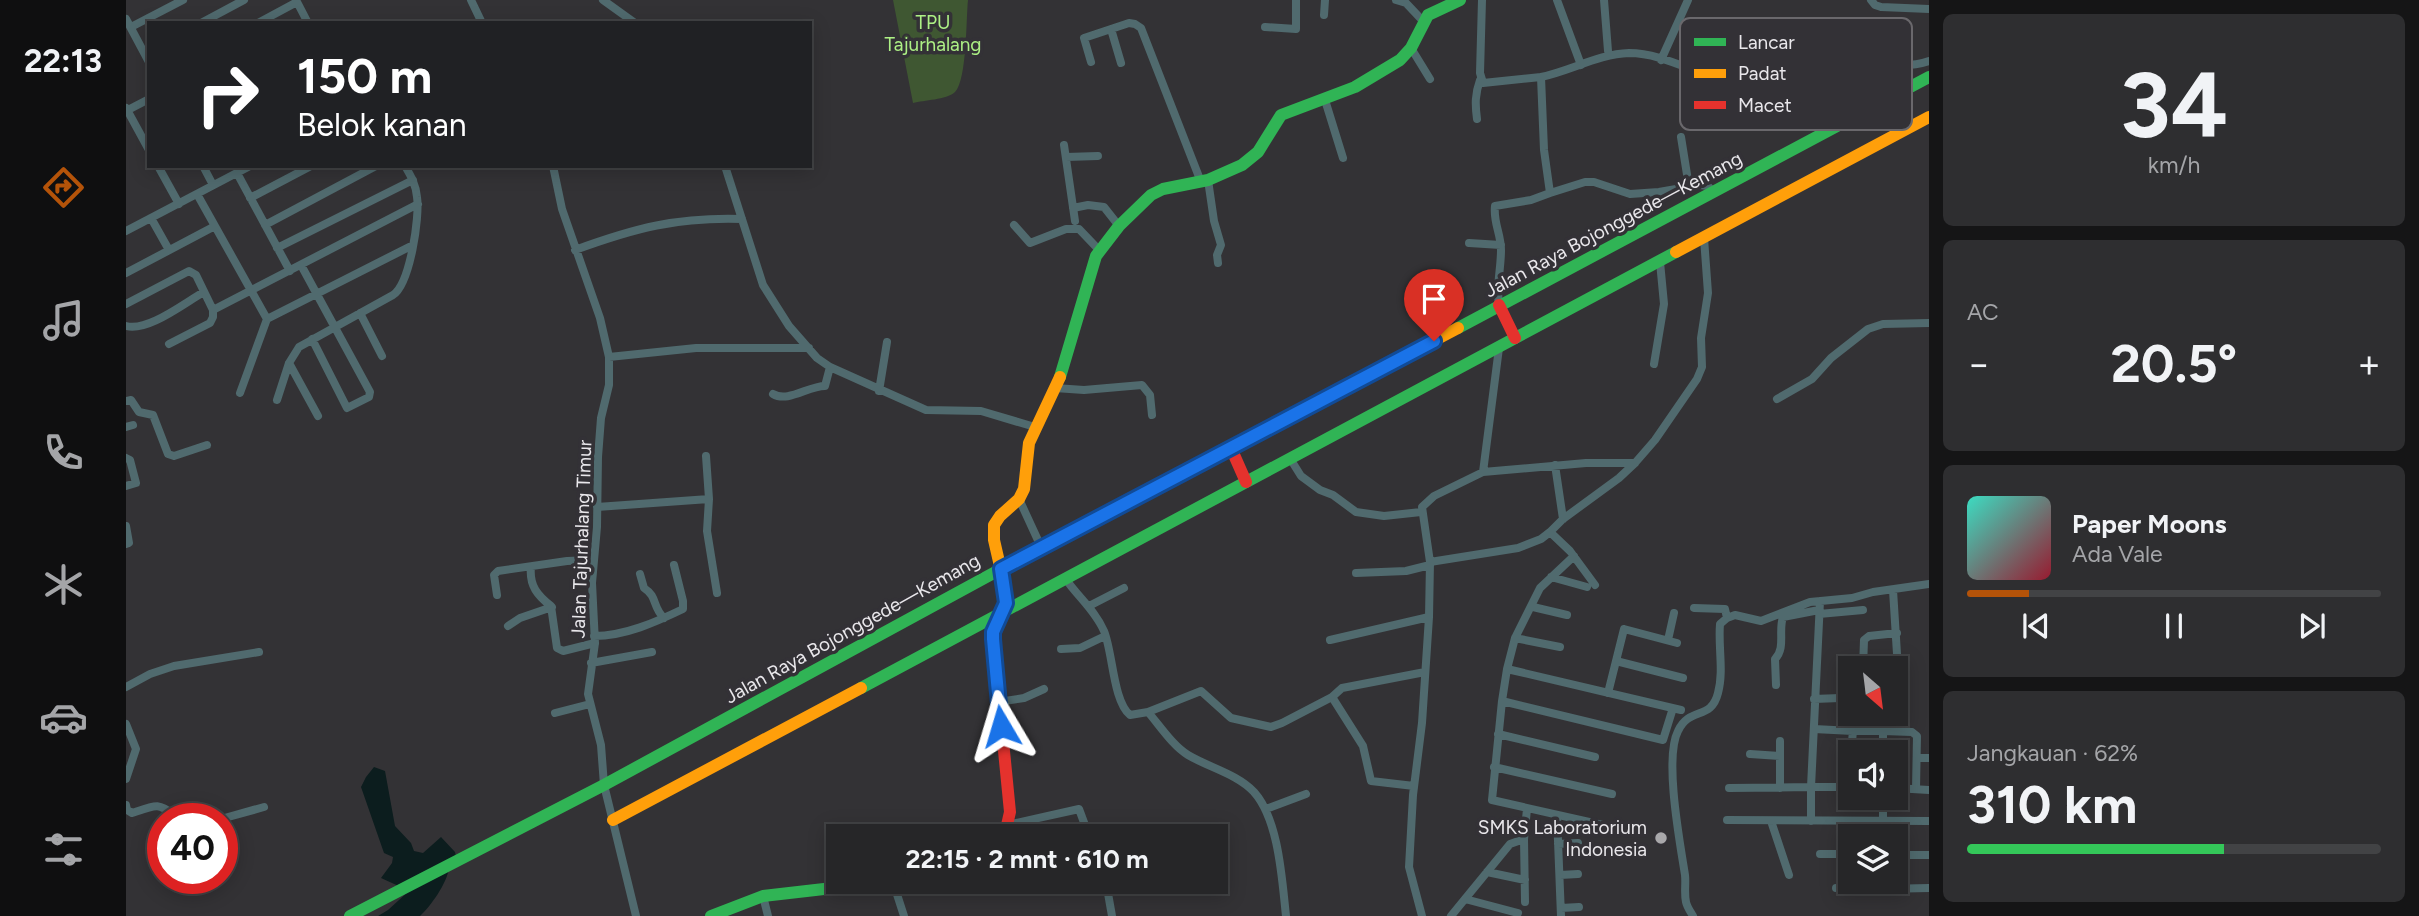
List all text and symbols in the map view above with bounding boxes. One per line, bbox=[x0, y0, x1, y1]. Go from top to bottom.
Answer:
park label: TPU Tajurhalang bbox=[884, 11, 982, 56]
legend bbox=[1680, 18, 1912, 130]
text: Lancar bbox=[1738, 31, 1795, 54]
text: 22:13 bbox=[24, 42, 102, 80]
text: 150 m bbox=[297, 46, 432, 105]
icon: right bbox=[182, 49, 273, 140]
text: 34 bbox=[2120, 51, 2228, 160]
text: Padat bbox=[1738, 62, 1787, 85]
text: Macet bbox=[1738, 94, 1792, 117]
text: Belok kanan bbox=[297, 106, 467, 144]
street label: Jalan Raya Bojonggede—Kemang bbox=[1481, 147, 1746, 302]
text: km/h bbox=[2148, 151, 2200, 179]
icon: directions bbox=[39, 163, 88, 212]
pin bbox=[1404, 269, 1464, 341]
icon: arrive bbox=[1415, 280, 1453, 318]
icon: music bbox=[39, 296, 88, 345]
text: AC bbox=[1967, 298, 1999, 326]
text: 20.5° bbox=[2111, 333, 2237, 395]
text: − bbox=[1967, 341, 1991, 387]
text: + bbox=[2357, 341, 2381, 387]
icon: phone bbox=[39, 428, 88, 477]
street label: Jalan Tajurhalang Timur bbox=[567, 439, 596, 639]
text: Paper Moons bbox=[2072, 508, 2227, 540]
text: Ada Vale bbox=[2072, 540, 2163, 568]
street label: Jalan Raya Bojonggede—Kemang bbox=[721, 549, 984, 708]
icon: climate bbox=[39, 560, 88, 609]
icon: previous bbox=[2017, 607, 2055, 645]
icon: pause bbox=[2155, 607, 2193, 645]
icon: next bbox=[2293, 607, 2331, 645]
north arrow bbox=[1838, 656, 1908, 726]
map controls bbox=[1838, 656, 1908, 894]
position arrow bbox=[964, 689, 1038, 763]
icon: car bbox=[39, 693, 88, 742]
text: Jangkauan · 62% bbox=[1967, 739, 2138, 767]
button: sound bbox=[1838, 740, 1908, 810]
text: 310 km bbox=[1967, 774, 2137, 836]
speed limit sign: 40 bbox=[147, 803, 238, 894]
place label: SMKS Laboratorium Indonesia bbox=[1478, 816, 1647, 861]
button: layers bbox=[1838, 824, 1908, 894]
icon: filters bbox=[39, 825, 88, 874]
marker: SMKS Laboratorium Indonesia bbox=[1653, 830, 1669, 846]
text: 22:15 · 2 mnt · 610 m bbox=[905, 843, 1149, 875]

